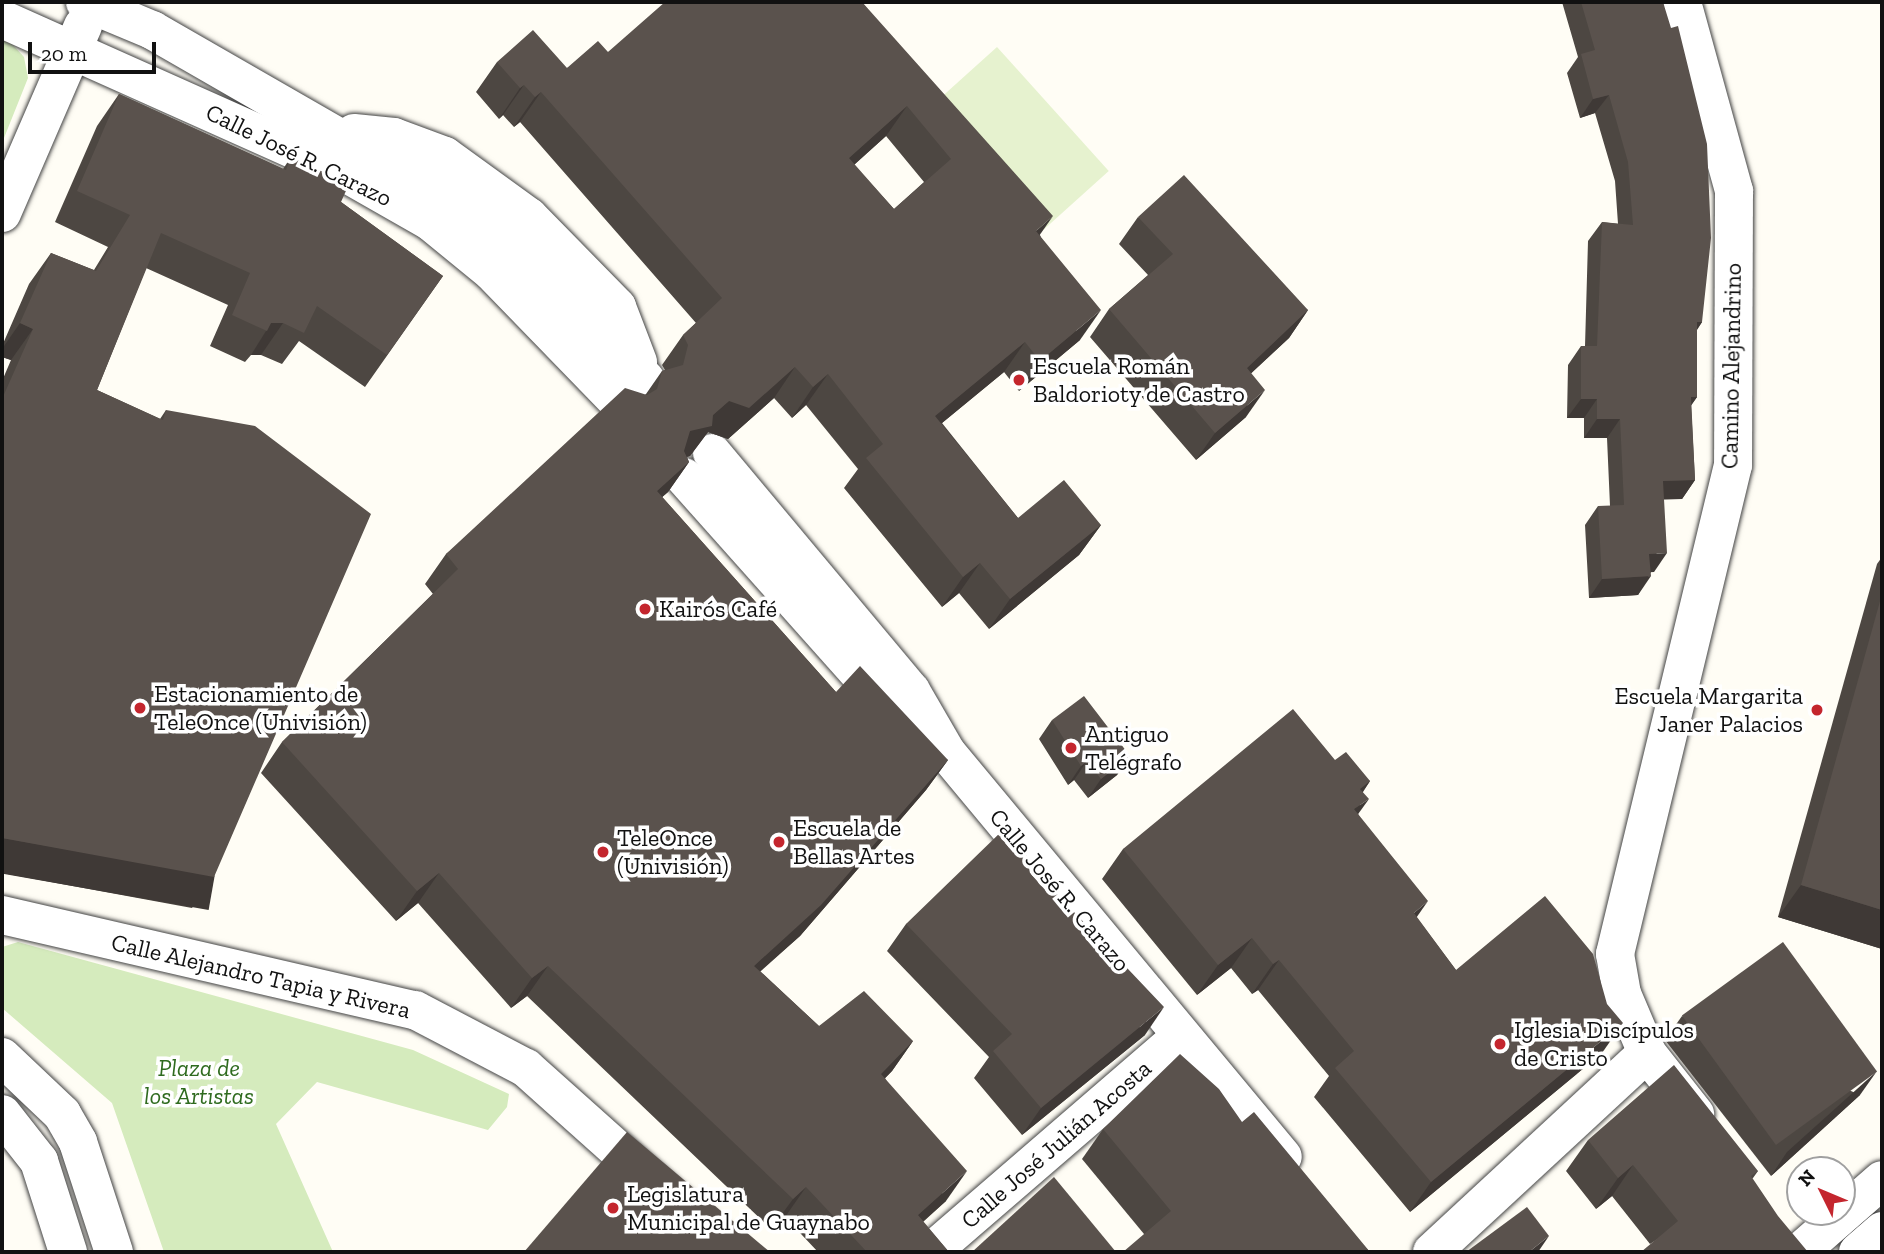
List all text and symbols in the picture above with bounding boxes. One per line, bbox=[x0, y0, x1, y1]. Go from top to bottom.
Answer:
scale bar bbox=[32, 28, 159, 72]
text: 20 m bbox=[41, 41, 87, 66]
street label: Calle José R. Carazo bbox=[201, 97, 397, 213]
street label: Camino Alejandrino bbox=[1715, 262, 1747, 470]
place label: Escuela Román Baldorioty de Castro bbox=[1033, 352, 1245, 408]
marker: Escuela Román Baldorioty de Castro bbox=[1011, 372, 1027, 388]
place label: Kairós Café bbox=[659, 595, 777, 623]
marker: Kairós Café bbox=[637, 601, 653, 617]
place label: Estacionamiento de TeleOnce (Univisión) bbox=[154, 680, 367, 736]
place label: Escuela Margarita Janer Palacios bbox=[1614, 682, 1803, 738]
marker: Estacionamiento de TeleOnce (Univisión) bbox=[132, 700, 148, 716]
marker: Escuela Margarita Janer Palacios bbox=[1809, 702, 1825, 718]
place label: Antiguo Telégrafo bbox=[1085, 720, 1182, 776]
marker: Antiguo Telégrafo bbox=[1063, 740, 1079, 756]
street label: Calle José R. Carazo bbox=[983, 803, 1137, 977]
place label: Escuela de Bellas Artes bbox=[793, 814, 915, 870]
place label: TeleOnce (Univisión) bbox=[617, 824, 729, 880]
marker: Escuela de Bellas Artes bbox=[771, 834, 787, 850]
marker: TeleOnce (Univisión) bbox=[595, 844, 611, 860]
street label: Calle Alejandro Tapia y Rivera bbox=[107, 927, 415, 1025]
place label: Iglesia Discípulos de Cristo bbox=[1514, 1016, 1694, 1072]
marker: Iglesia Discípulos de Cristo bbox=[1492, 1036, 1508, 1052]
street label: Calle José Julián Acosta bbox=[955, 1053, 1157, 1235]
park label: Plaza de los Artistas bbox=[144, 1054, 254, 1110]
north arrow bbox=[1786, 1156, 1856, 1226]
text: N bbox=[1793, 1165, 1820, 1191]
place label: Legislatura Municipal de Guaynabo bbox=[627, 1180, 870, 1236]
marker: Legislatura Municipal de Guaynabo bbox=[605, 1200, 621, 1216]

